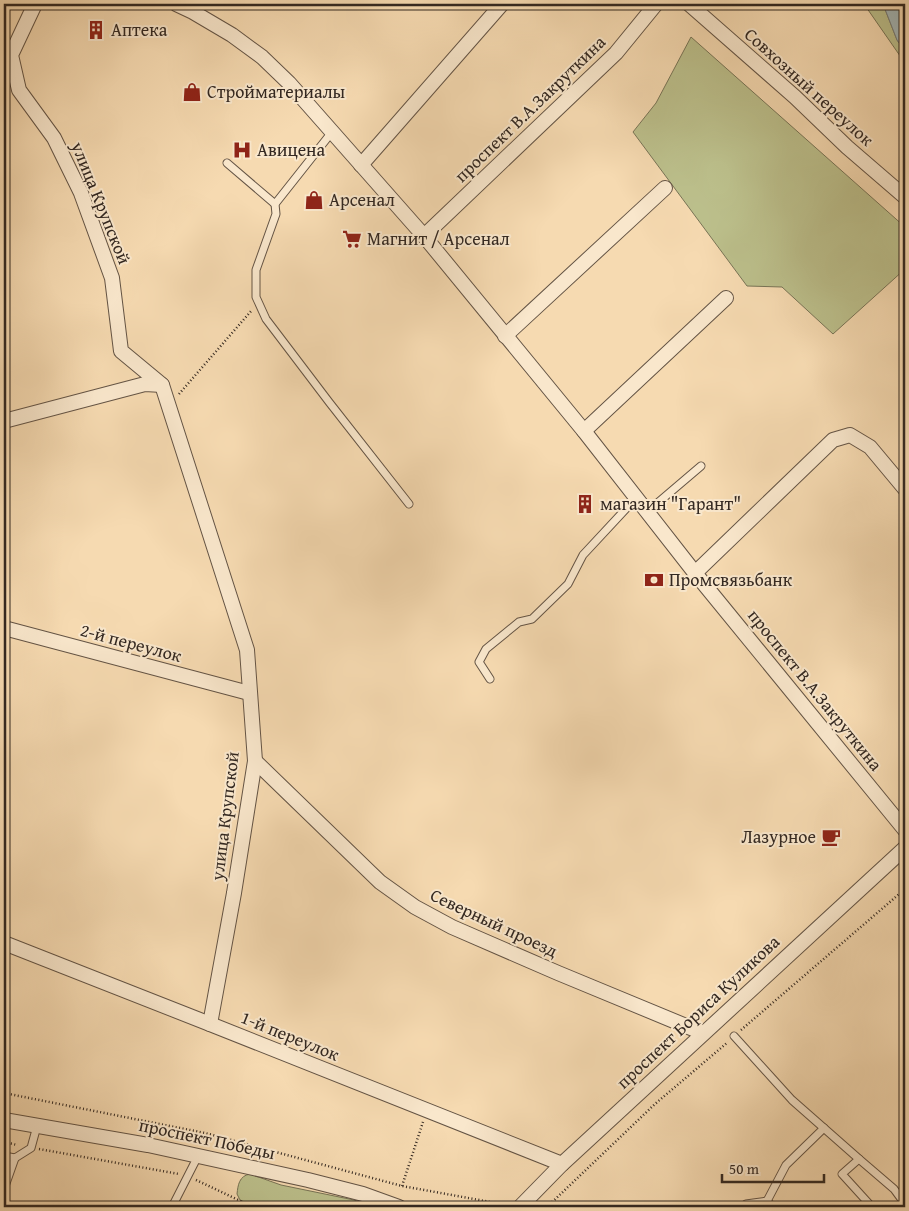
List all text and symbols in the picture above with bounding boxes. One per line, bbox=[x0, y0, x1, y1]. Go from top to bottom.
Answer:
place label: Аптека bbox=[111, 16, 168, 43]
building icon: Аптека bbox=[85, 19, 107, 41]
street label: Совхозный переулок bbox=[739, 21, 881, 153]
street label: проспект В.А.Закруткина bbox=[448, 29, 612, 188]
place label: Стройматериалы bbox=[207, 78, 346, 105]
shop icon: Стройматериалы bbox=[181, 81, 203, 103]
place label: Авицена bbox=[257, 136, 326, 163]
street label: улица Крупской bbox=[64, 137, 138, 268]
hospital icon: Авицена bbox=[231, 139, 253, 161]
place label: Арсенал bbox=[329, 186, 395, 213]
shop icon: Арсенал bbox=[303, 189, 325, 211]
place label: Магнит / Арсенал bbox=[367, 225, 510, 252]
supermarket icon: Магнит / Арсенал bbox=[341, 228, 363, 250]
place label: магазин "Гарант" bbox=[600, 490, 741, 517]
building icon: магазин "Гарант" bbox=[574, 493, 596, 515]
place label: Промсвязьбанк bbox=[669, 566, 793, 593]
bank icon: Промсвязьбанк bbox=[643, 569, 665, 591]
street label: проспект В.А.Закруткина bbox=[741, 603, 890, 777]
street label: 2-й переулок bbox=[77, 616, 185, 669]
street label: улица Крупской bbox=[203, 750, 246, 883]
place label: Лазурное bbox=[741, 823, 816, 850]
cafe icon: Лазурное bbox=[820, 826, 842, 848]
street label: Северный проезд bbox=[426, 881, 563, 964]
street label: проспект Бориса Куликова bbox=[610, 928, 786, 1095]
street label: 1-й переулок bbox=[237, 1004, 344, 1068]
street label: проспект Победы bbox=[137, 1111, 278, 1166]
scale bar bbox=[722, 1151, 824, 1183]
text: 50 m bbox=[729, 1158, 760, 1179]

